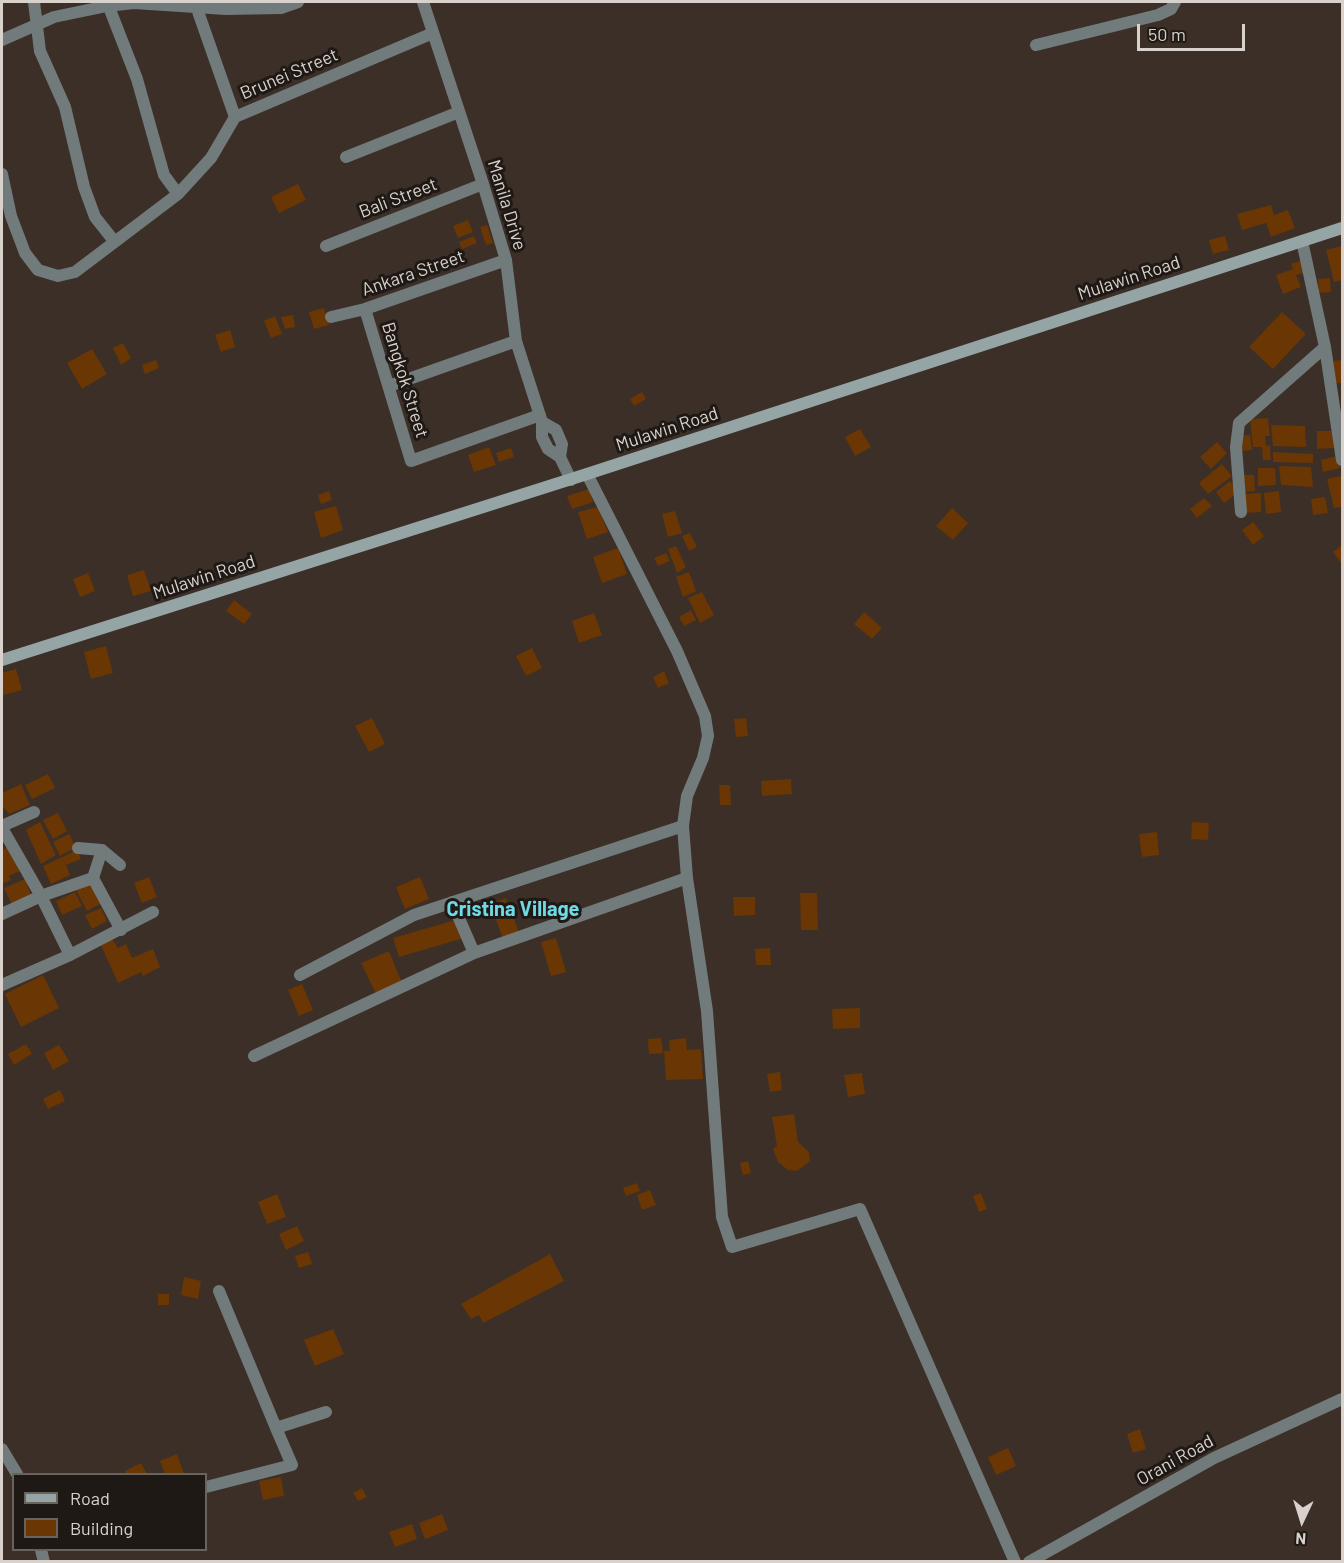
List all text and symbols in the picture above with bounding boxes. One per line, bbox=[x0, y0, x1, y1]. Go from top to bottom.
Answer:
scale bar bbox=[1140, 12, 1248, 50]
text: 50 m bbox=[1148, 23, 1186, 45]
street label: Brunei Street bbox=[237, 44, 341, 104]
street label: Manila Drive bbox=[483, 157, 531, 253]
street label: Bali Street bbox=[356, 173, 440, 223]
street label: Ankara Street bbox=[359, 245, 467, 301]
street label: Mulawin Road bbox=[1075, 251, 1183, 305]
street label: Bangkok Street bbox=[377, 319, 433, 441]
street label: Mulawin Road bbox=[613, 402, 721, 456]
street label: Mulawin Road bbox=[150, 550, 258, 604]
district label: Cristina Village bbox=[446, 897, 580, 921]
street label: Orani Road bbox=[1133, 1430, 1217, 1490]
legend bbox=[12, 1473, 207, 1551]
text: Road bbox=[70, 1487, 110, 1509]
north arrow bbox=[1272, 1491, 1332, 1551]
text: Building bbox=[70, 1517, 133, 1539]
text: N bbox=[1295, 1530, 1307, 1549]

